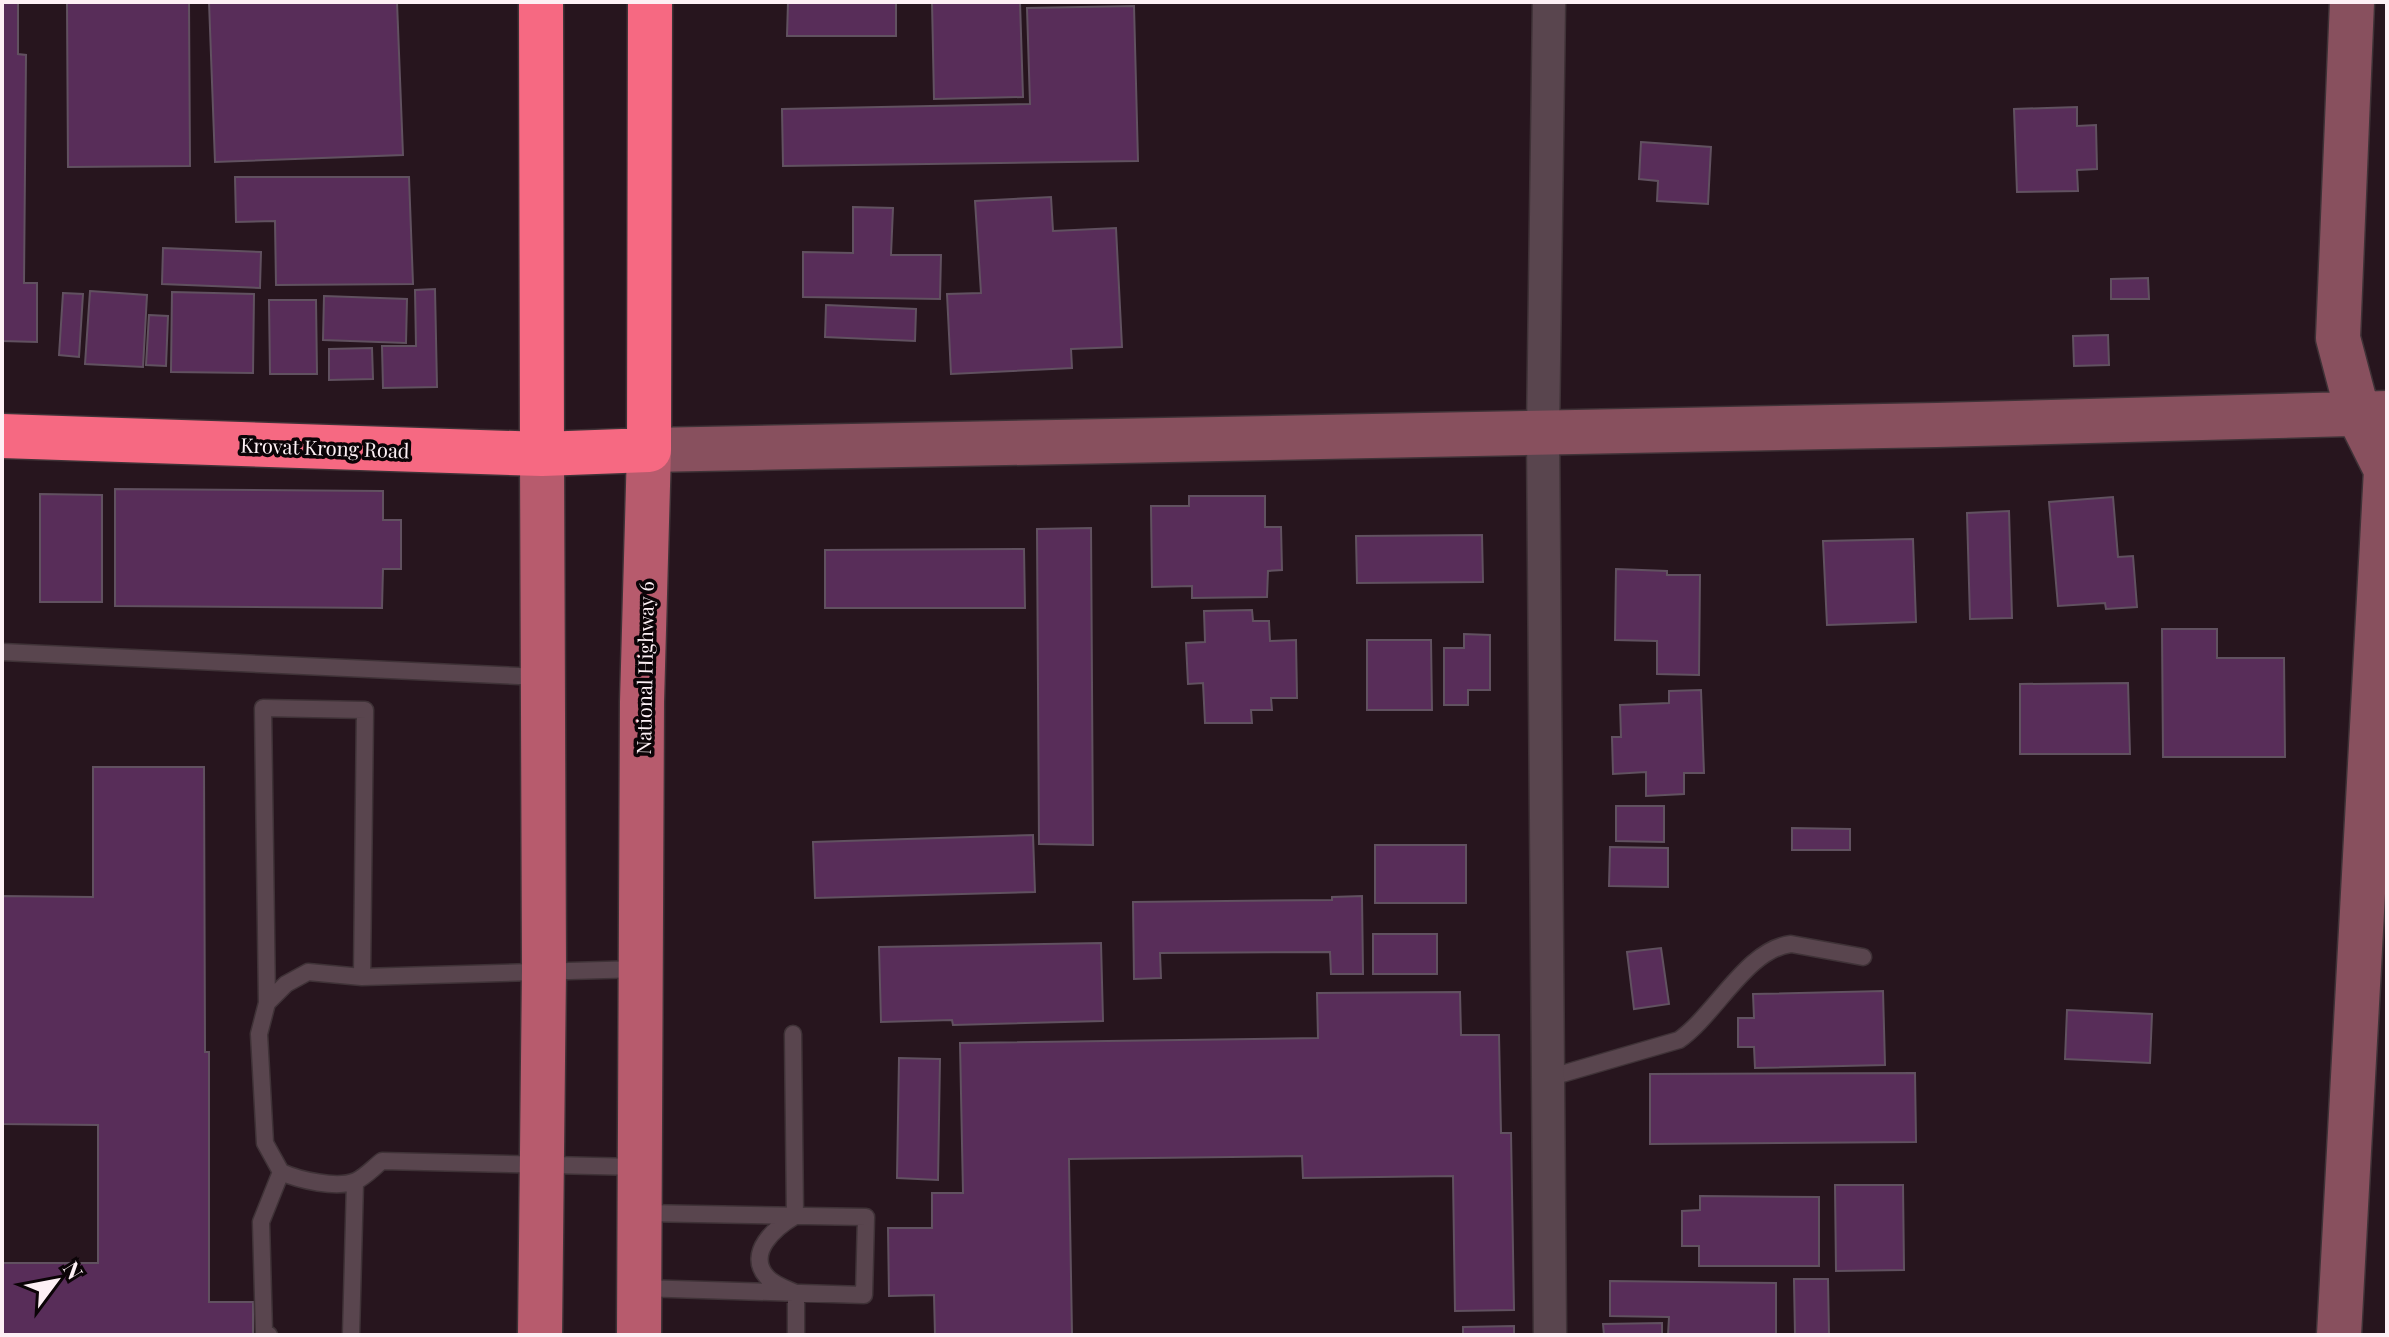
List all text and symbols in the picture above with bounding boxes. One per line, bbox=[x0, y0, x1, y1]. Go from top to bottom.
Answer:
street label: Krovat Krong Road bbox=[240, 431, 410, 463]
street label: National Highway 6 bbox=[629, 581, 659, 755]
north arrow bbox=[16, 1241, 96, 1321]
text: N bbox=[57, 1255, 91, 1285]

